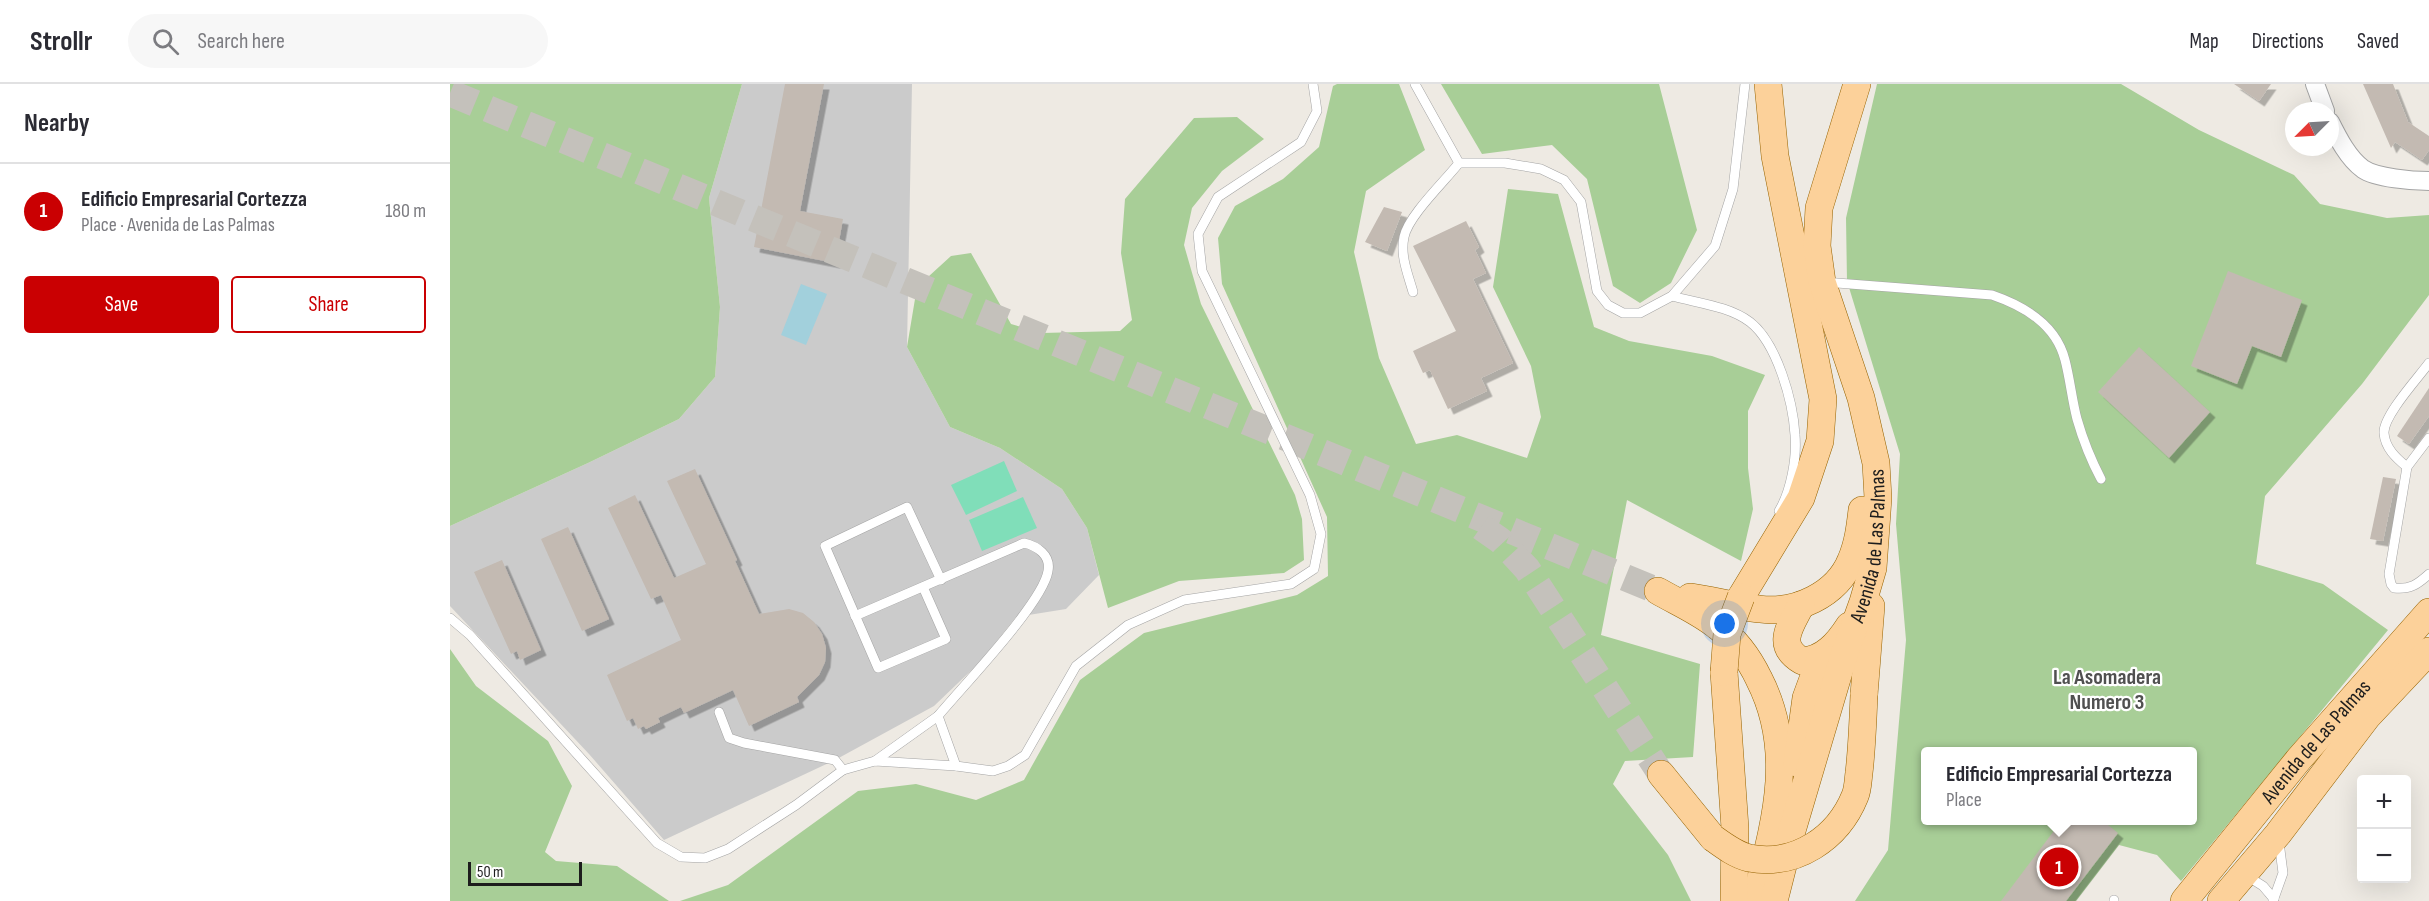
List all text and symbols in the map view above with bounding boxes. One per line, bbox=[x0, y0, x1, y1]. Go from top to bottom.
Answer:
search box bbox=[128, 14, 548, 68]
text: Strollr bbox=[30, 25, 92, 58]
icon: search bbox=[149, 25, 182, 58]
text: Search here bbox=[197, 28, 285, 55]
text: Map bbox=[2189, 29, 2219, 54]
text: Directions bbox=[2252, 29, 2324, 54]
text: Saved bbox=[2357, 29, 2399, 54]
north arrow bbox=[2285, 102, 2339, 156]
text: Nearby bbox=[24, 108, 90, 139]
text: Edificio Empresarial Cortezza bbox=[81, 186, 307, 213]
text: 1 bbox=[40, 199, 47, 223]
text: 180 m bbox=[385, 199, 426, 223]
text: Place · Avenida de Las Palmas bbox=[81, 213, 275, 237]
button: Save bbox=[24, 276, 219, 333]
button: Share bbox=[231, 276, 426, 333]
street label: Avenida de Las Palmas bbox=[1844, 468, 1891, 627]
your location bbox=[1710, 609, 1739, 638]
district label: La Asomadera Numero 3 bbox=[2053, 664, 2161, 716]
street label: Avenida de Las Palmas bbox=[2255, 675, 2376, 809]
popup bbox=[1921, 747, 2197, 825]
text: Edificio Empresarial Cortezza bbox=[1946, 761, 2172, 788]
map controls bbox=[2357, 775, 2411, 883]
button: + bbox=[2357, 775, 2411, 829]
text: Place bbox=[1946, 788, 1982, 812]
button: − bbox=[2357, 829, 2411, 883]
pin: 1 bbox=[2040, 844, 2078, 890]
scale bar bbox=[468, 859, 582, 886]
text: 50 m bbox=[477, 863, 503, 882]

